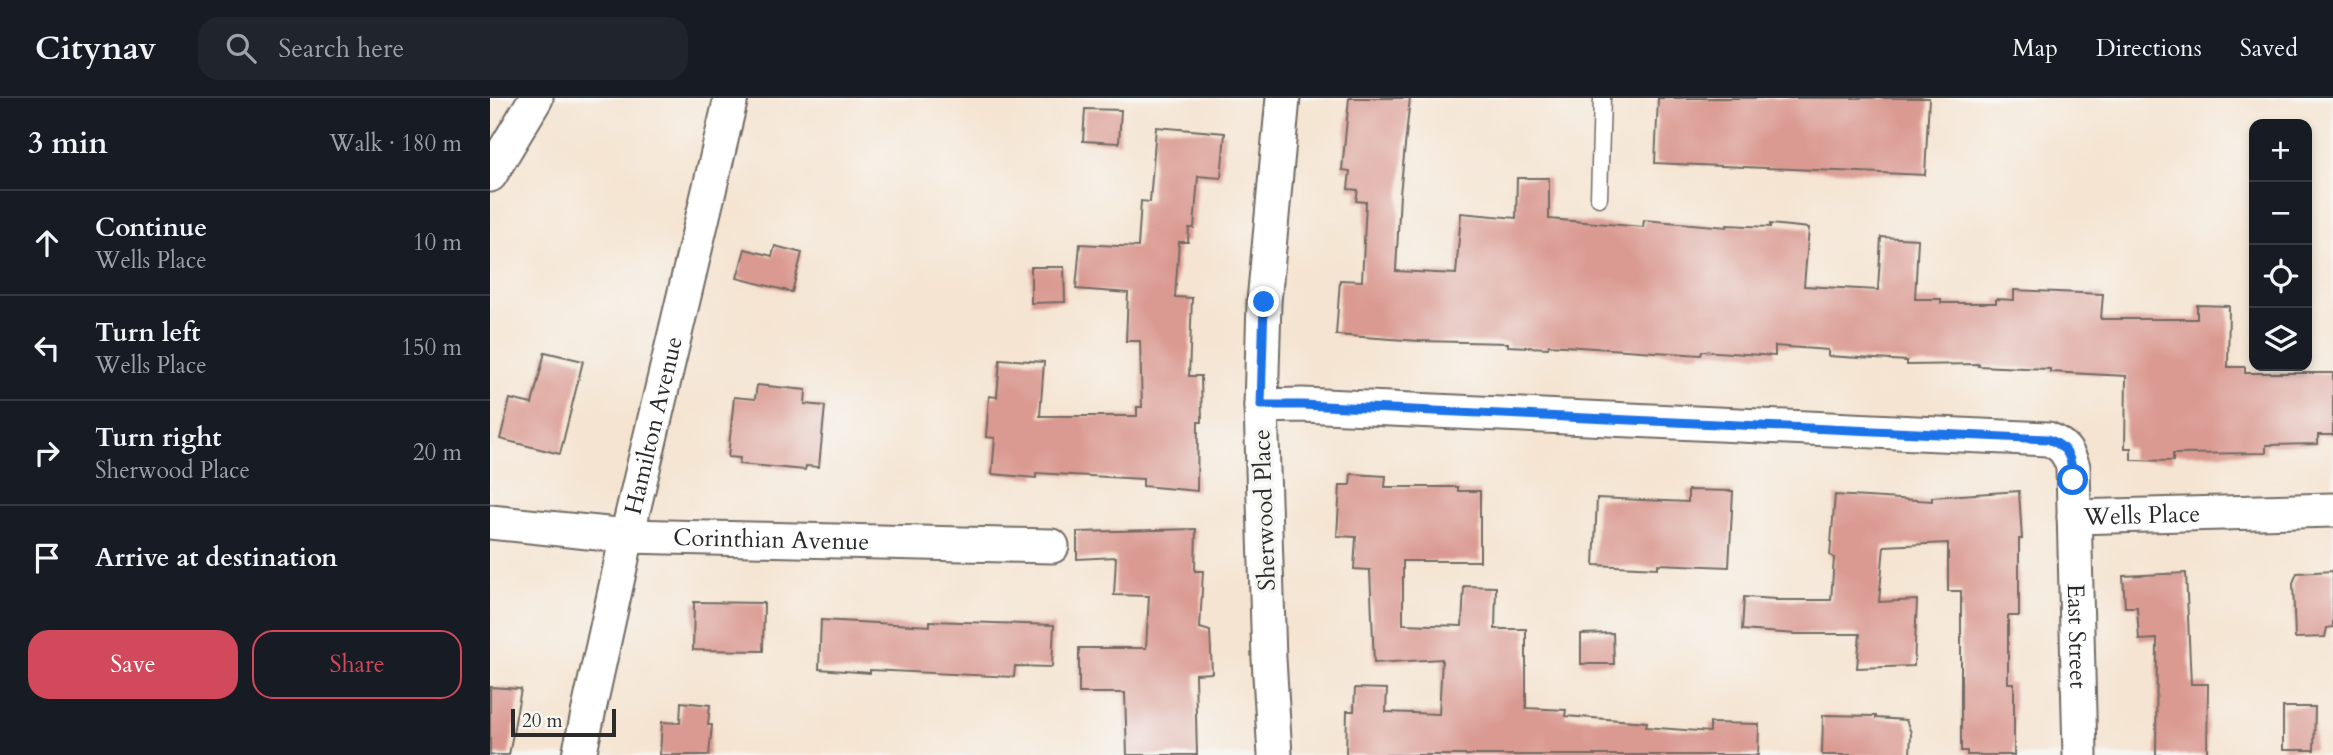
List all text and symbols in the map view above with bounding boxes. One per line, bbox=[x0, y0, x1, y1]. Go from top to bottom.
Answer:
search box bbox=[198, 17, 688, 80]
text: Citynav bbox=[35, 26, 156, 71]
icon: search bbox=[222, 29, 260, 67]
text: Search here bbox=[278, 31, 404, 66]
text: Map bbox=[2012, 32, 2058, 65]
text: Directions bbox=[2096, 32, 2202, 65]
text: Saved bbox=[2240, 32, 2298, 65]
map controls bbox=[2249, 119, 2312, 371]
button: + bbox=[2249, 119, 2312, 182]
text: 3 min bbox=[28, 123, 108, 164]
text: Walk · 180 m bbox=[329, 128, 462, 159]
button: − bbox=[2249, 182, 2312, 245]
text: Continue bbox=[95, 210, 207, 245]
icon: ahead bbox=[28, 224, 66, 262]
text: 10 m bbox=[413, 227, 462, 258]
text: Wells Place bbox=[95, 245, 207, 276]
button: locate bbox=[2249, 245, 2312, 308]
route end bbox=[1248, 286, 1279, 317]
button: layers bbox=[2249, 308, 2312, 371]
text: Turn left bbox=[95, 315, 200, 350]
icon: left bbox=[28, 329, 66, 367]
text: 150 m bbox=[401, 332, 462, 363]
street label: Hamilton Avenue bbox=[617, 333, 691, 518]
text: Wells Place bbox=[95, 350, 207, 381]
text: Turn right bbox=[95, 420, 222, 455]
street label: Sherwood Place bbox=[1245, 429, 1284, 591]
icon: right bbox=[28, 434, 66, 472]
text: 20 m bbox=[413, 437, 462, 468]
text: Sherwood Place bbox=[95, 455, 250, 486]
route start bbox=[2057, 464, 2088, 495]
street label: Wells Place bbox=[2082, 498, 2201, 534]
street label: Corinthian Avenue bbox=[673, 521, 870, 559]
icon: arrive bbox=[28, 539, 66, 577]
text: Arrive at destination bbox=[95, 540, 338, 575]
street label: East Street bbox=[2059, 583, 2094, 689]
button: Save bbox=[28, 630, 238, 699]
button: Share bbox=[252, 630, 462, 699]
scale bar bbox=[511, 706, 616, 738]
text: 20 m bbox=[522, 708, 563, 734]

